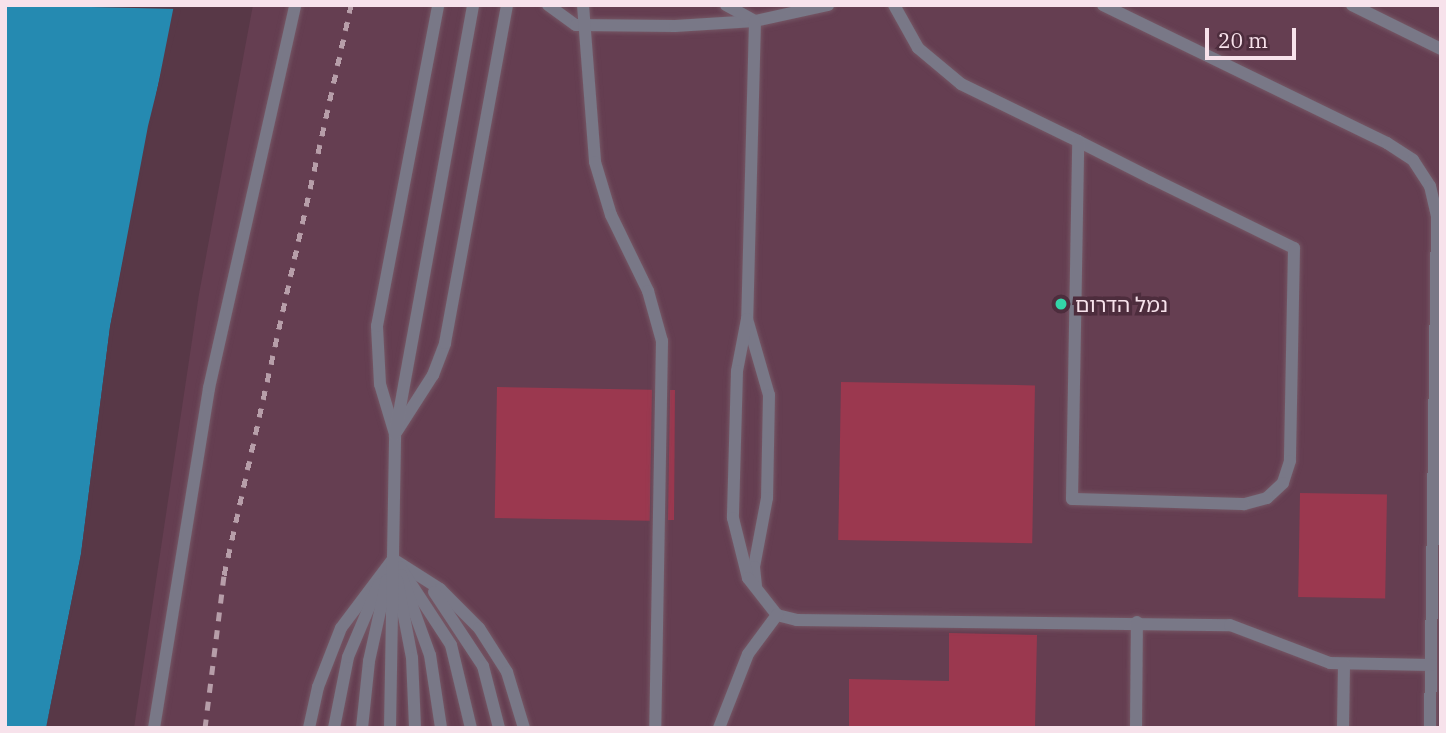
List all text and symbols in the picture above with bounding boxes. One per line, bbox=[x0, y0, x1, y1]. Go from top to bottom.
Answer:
scale bar bbox=[1208, 14, 1299, 58]
text: 20 m bbox=[1218, 26, 1268, 54]
place label: נמל הדרום bbox=[1075, 291, 1168, 317]
marker: נמל הדרום bbox=[1053, 296, 1069, 312]

